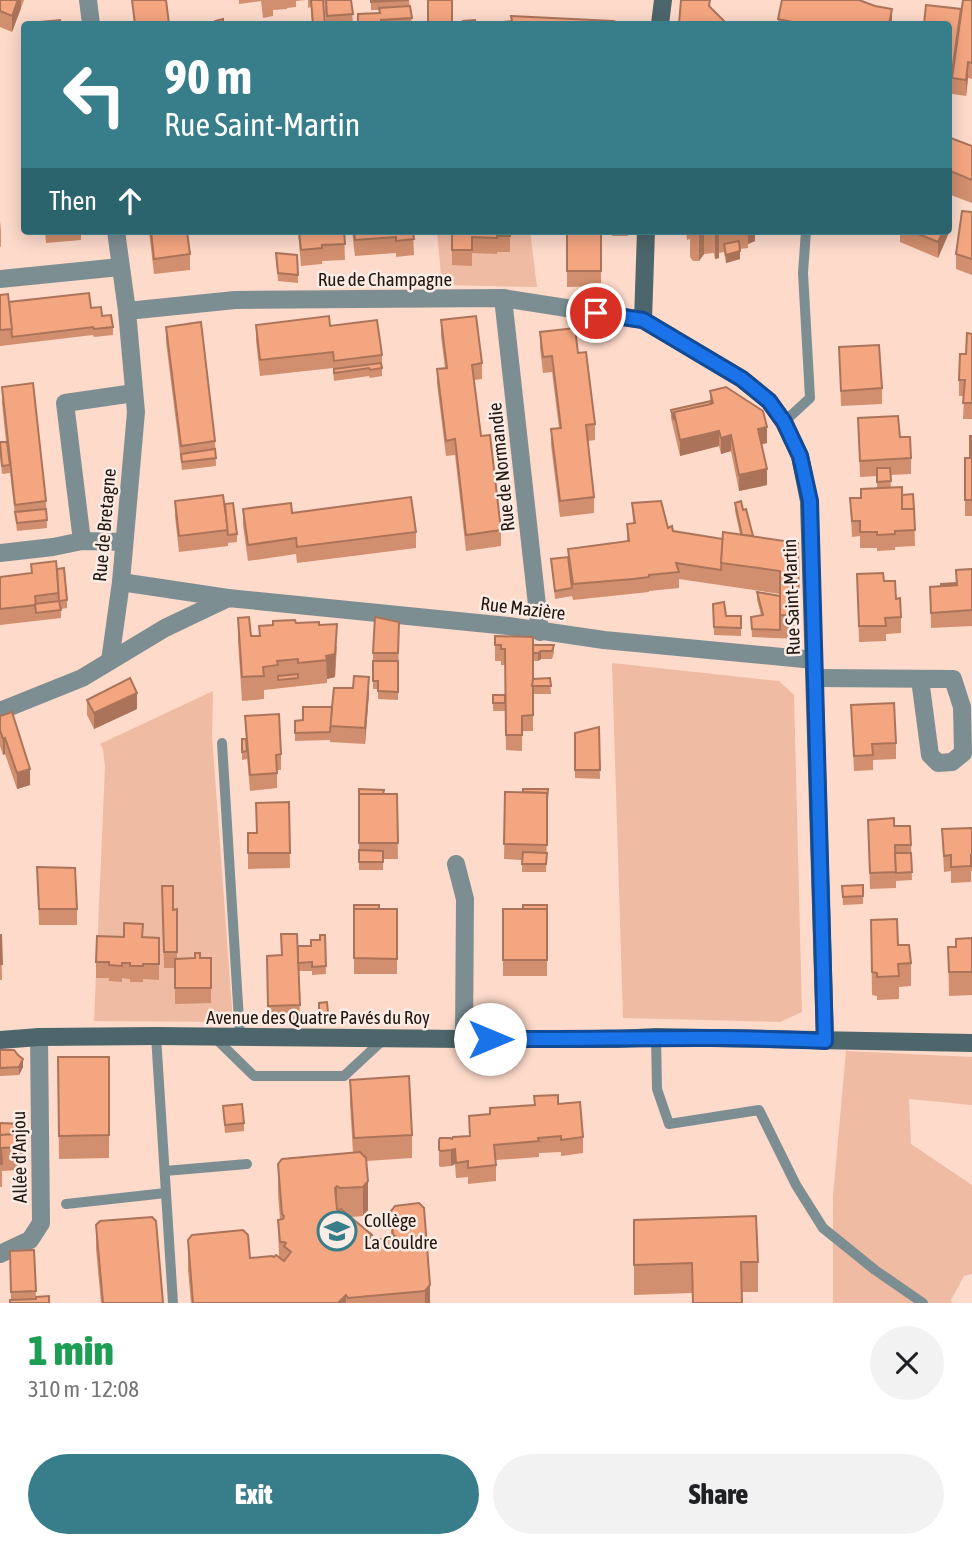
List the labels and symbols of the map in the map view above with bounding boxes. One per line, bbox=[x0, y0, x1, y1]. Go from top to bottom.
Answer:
street label: Rue de Champagne bbox=[318, 268, 452, 290]
pin bbox=[566, 283, 626, 343]
street label: Rue de Normandie bbox=[483, 401, 519, 533]
street label: Rue de Bretagne bbox=[88, 467, 120, 583]
street label: Rue Saint-Martin bbox=[778, 538, 804, 656]
street label: Rue Mazière bbox=[479, 592, 567, 624]
position arrow bbox=[453, 1002, 527, 1076]
street label: Avenue des Quatre Pavés du Roy bbox=[206, 1006, 430, 1028]
street label: Allée d'Anjou bbox=[7, 1111, 31, 1203]
place label: Collège La Couldre bbox=[364, 1209, 438, 1253]
school or university icon: Collège La Couldre bbox=[316, 1210, 358, 1252]

